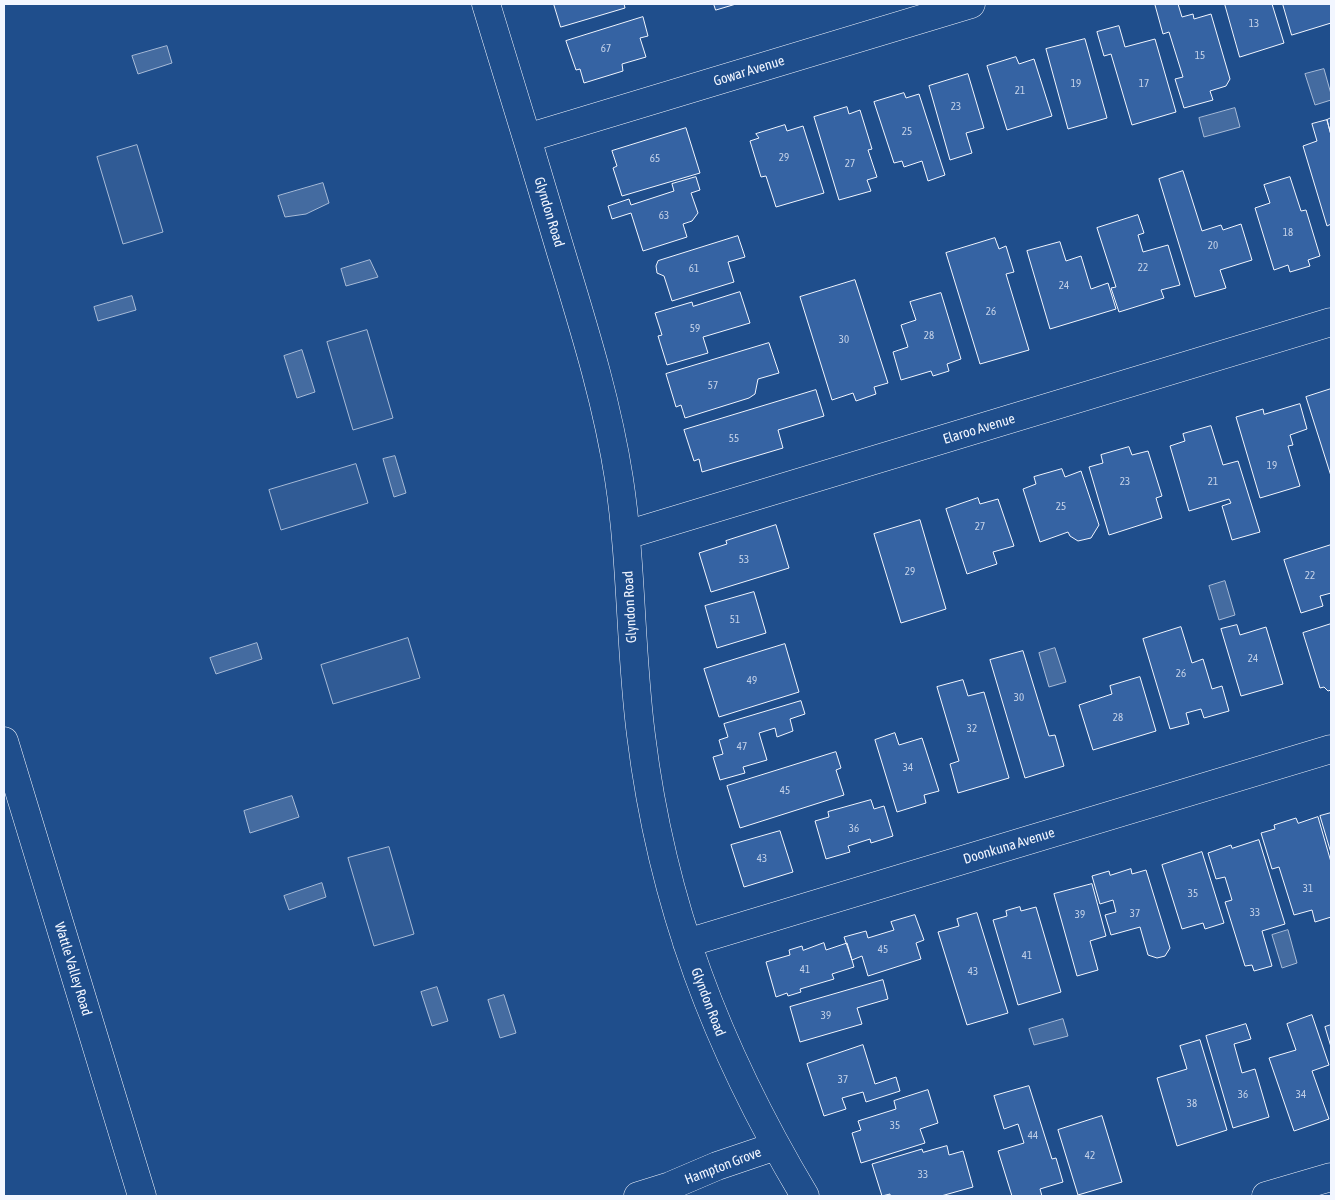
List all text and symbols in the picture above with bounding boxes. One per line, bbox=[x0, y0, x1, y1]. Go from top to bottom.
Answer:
house number: 13 bbox=[1249, 17, 1259, 31]
house number: 67 bbox=[601, 42, 611, 56]
house number: 15 bbox=[1195, 49, 1205, 63]
street label: Gowar Avenue bbox=[711, 52, 787, 90]
house number: 19 bbox=[1071, 77, 1081, 91]
house number: 17 bbox=[1139, 77, 1149, 91]
house number: 21 bbox=[1015, 84, 1025, 98]
house number: 23 bbox=[951, 100, 961, 114]
house number: 25 bbox=[902, 125, 912, 139]
house number: 29 bbox=[779, 151, 789, 165]
house number: 65 bbox=[650, 152, 660, 166]
house number: 27 bbox=[845, 157, 855, 171]
street label: Glyndon Road bbox=[530, 175, 568, 249]
house number: 63 bbox=[659, 209, 669, 223]
house number: 18 bbox=[1283, 226, 1293, 240]
house number: 20 bbox=[1208, 239, 1218, 253]
house number: 22 bbox=[1138, 261, 1148, 275]
house number: 61 bbox=[689, 262, 699, 276]
house number: 24 bbox=[1059, 279, 1069, 293]
house number: 26 bbox=[986, 305, 996, 319]
house number: 59 bbox=[690, 322, 700, 336]
house number: 28 bbox=[924, 329, 934, 343]
house number: 30 bbox=[839, 333, 849, 347]
house number: 57 bbox=[708, 379, 718, 393]
street label: Elaroo Avenue bbox=[941, 410, 1017, 448]
house number: 55 bbox=[729, 432, 739, 446]
house number: 19 bbox=[1267, 459, 1277, 473]
house number: 23 bbox=[1120, 475, 1130, 489]
house number: 21 bbox=[1208, 475, 1218, 489]
house number: 25 bbox=[1056, 500, 1066, 514]
house number: 27 bbox=[975, 520, 985, 534]
house number: 53 bbox=[739, 553, 749, 567]
house number: 29 bbox=[905, 565, 915, 579]
house number: 22 bbox=[1305, 569, 1315, 583]
street label: Glyndon Road bbox=[620, 571, 640, 643]
house number: 51 bbox=[730, 613, 740, 627]
house number: 24 bbox=[1248, 652, 1258, 666]
house number: 26 bbox=[1176, 667, 1186, 681]
house number: 49 bbox=[747, 674, 757, 688]
house number: 30 bbox=[1014, 691, 1024, 705]
house number: 28 bbox=[1113, 711, 1123, 725]
house number: 32 bbox=[967, 722, 977, 736]
house number: 47 bbox=[737, 740, 747, 754]
house number: 34 bbox=[903, 761, 913, 775]
house number: 45 bbox=[780, 784, 790, 798]
house number: 36 bbox=[849, 822, 859, 836]
street label: Doonkuna Avenue bbox=[961, 824, 1057, 868]
house number: 43 bbox=[757, 852, 767, 866]
house number: 31 bbox=[1303, 882, 1313, 896]
house number: 35 bbox=[1188, 887, 1198, 901]
house number: 33 bbox=[1250, 906, 1260, 920]
house number: 37 bbox=[1130, 907, 1140, 921]
house number: 39 bbox=[1075, 908, 1085, 922]
street label: Wattle Valley Road bbox=[51, 920, 95, 1018]
house number: 45 bbox=[878, 943, 888, 957]
house number: 41 bbox=[1022, 949, 1032, 963]
house number: 41 bbox=[800, 963, 810, 977]
street label: Glyndon Road bbox=[687, 965, 729, 1039]
house number: 43 bbox=[968, 965, 978, 979]
house number: 39 bbox=[821, 1009, 831, 1023]
house number: 37 bbox=[838, 1073, 848, 1087]
house number: 36 bbox=[1238, 1088, 1248, 1102]
house number: 34 bbox=[1296, 1088, 1306, 1102]
house number: 38 bbox=[1187, 1097, 1197, 1111]
house number: 35 bbox=[890, 1119, 900, 1133]
house number: 44 bbox=[1028, 1129, 1038, 1143]
street label: Hampton Grove bbox=[682, 1144, 764, 1188]
house number: 42 bbox=[1085, 1149, 1095, 1163]
house number: 33 bbox=[918, 1168, 928, 1182]

